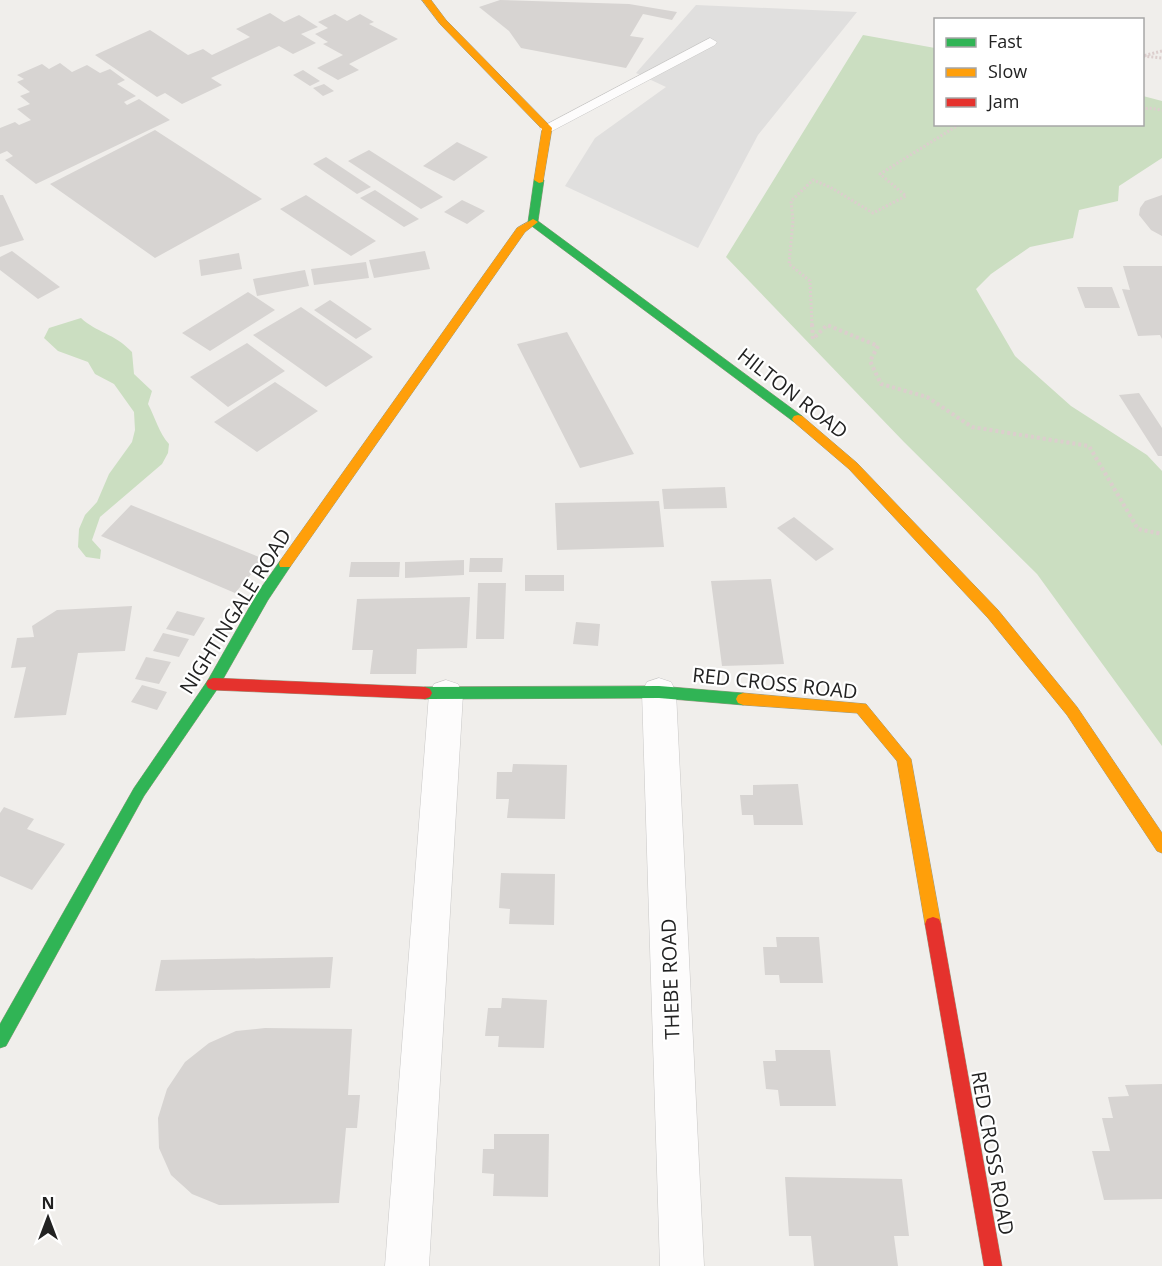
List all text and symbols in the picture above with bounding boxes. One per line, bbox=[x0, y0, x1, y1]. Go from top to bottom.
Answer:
legend bbox=[934, 18, 1144, 126]
text: Fast bbox=[988, 29, 1022, 53]
text: Slow bbox=[988, 59, 1027, 83]
text: Jam bbox=[986, 89, 1020, 113]
street label: HILTON ROAD bbox=[732, 342, 854, 444]
street label: NIGHTINGALE ROAD bbox=[173, 523, 297, 699]
street label: RED CROSS ROAD bbox=[691, 661, 859, 705]
street label: THEBE ROAD bbox=[654, 918, 686, 1040]
street label: RED CROSS ROAD bbox=[965, 1069, 1021, 1237]
north arrow bbox=[18, 1188, 78, 1248]
text: N bbox=[41, 1192, 55, 1214]

